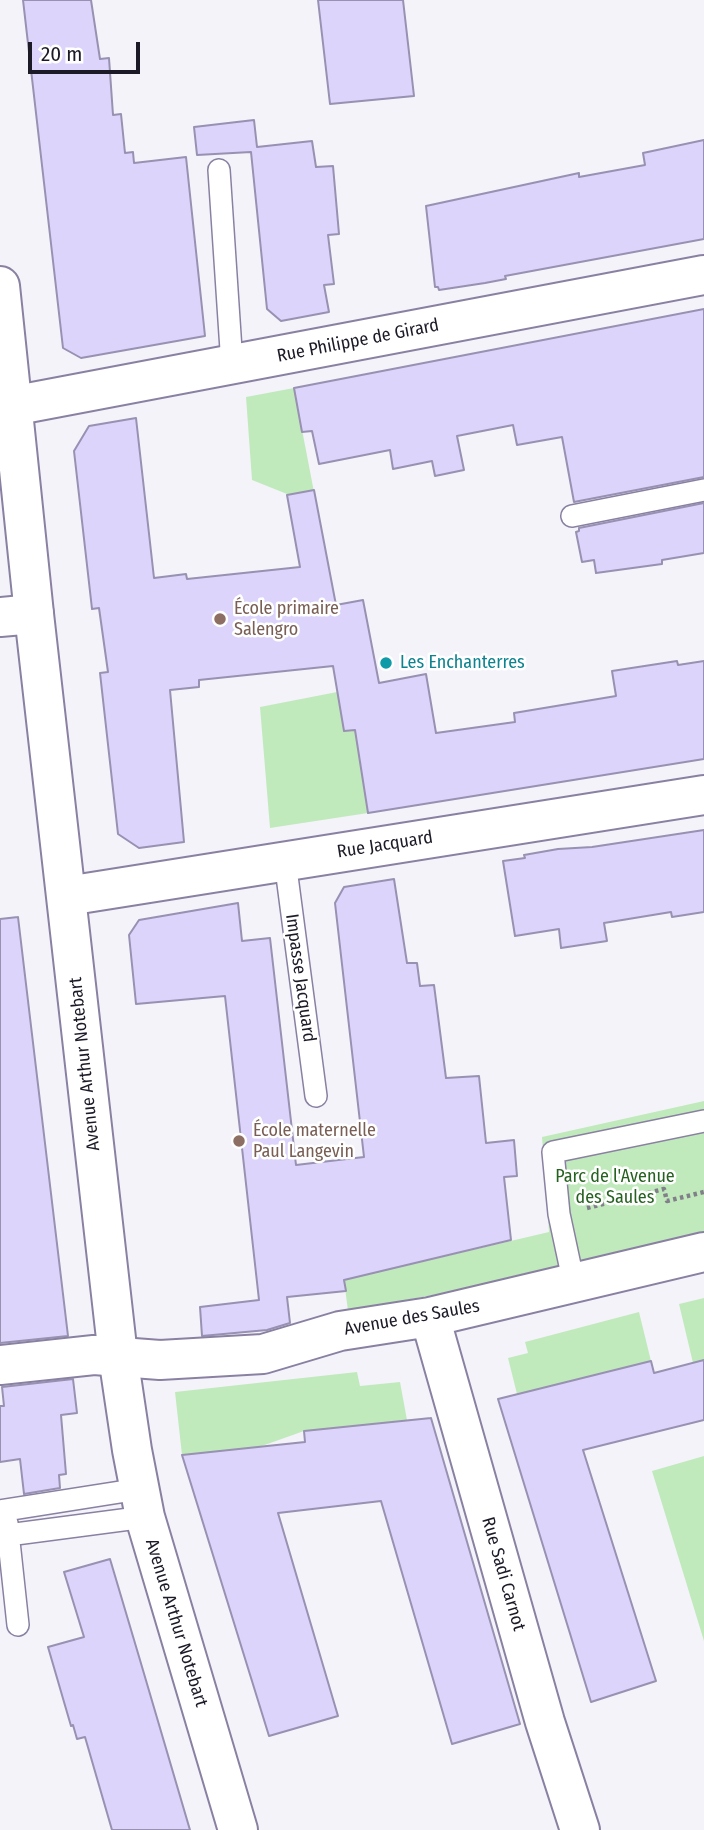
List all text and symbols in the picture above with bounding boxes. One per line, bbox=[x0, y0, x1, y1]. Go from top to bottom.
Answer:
scale bar bbox=[32, 28, 144, 72]
text: 20 m bbox=[41, 41, 82, 67]
street label: Rue Philippe de Girard bbox=[275, 315, 441, 367]
place label: École primaire Salengro bbox=[234, 598, 339, 640]
marker: École primaire Salengro bbox=[212, 611, 228, 627]
place label: Les Enchanterres bbox=[400, 652, 525, 674]
marker: Les Enchanterres bbox=[378, 655, 394, 671]
street label: Rue Jacquard bbox=[336, 827, 434, 863]
street label: Impasse Jacquard bbox=[280, 912, 320, 1044]
street label: Avenue Arthur Notebart bbox=[65, 976, 105, 1152]
place label: École maternelle Paul Langevin bbox=[253, 1120, 376, 1162]
marker: École maternelle Paul Langevin bbox=[231, 1133, 247, 1149]
park label: Parc de l'Avenue des Saules bbox=[555, 1166, 675, 1208]
street label: Avenue des Saules bbox=[343, 1295, 481, 1341]
street label: Rue Sadi Carnot bbox=[476, 1515, 530, 1633]
street label: Avenue Arthur Notebart bbox=[140, 1536, 212, 1710]

